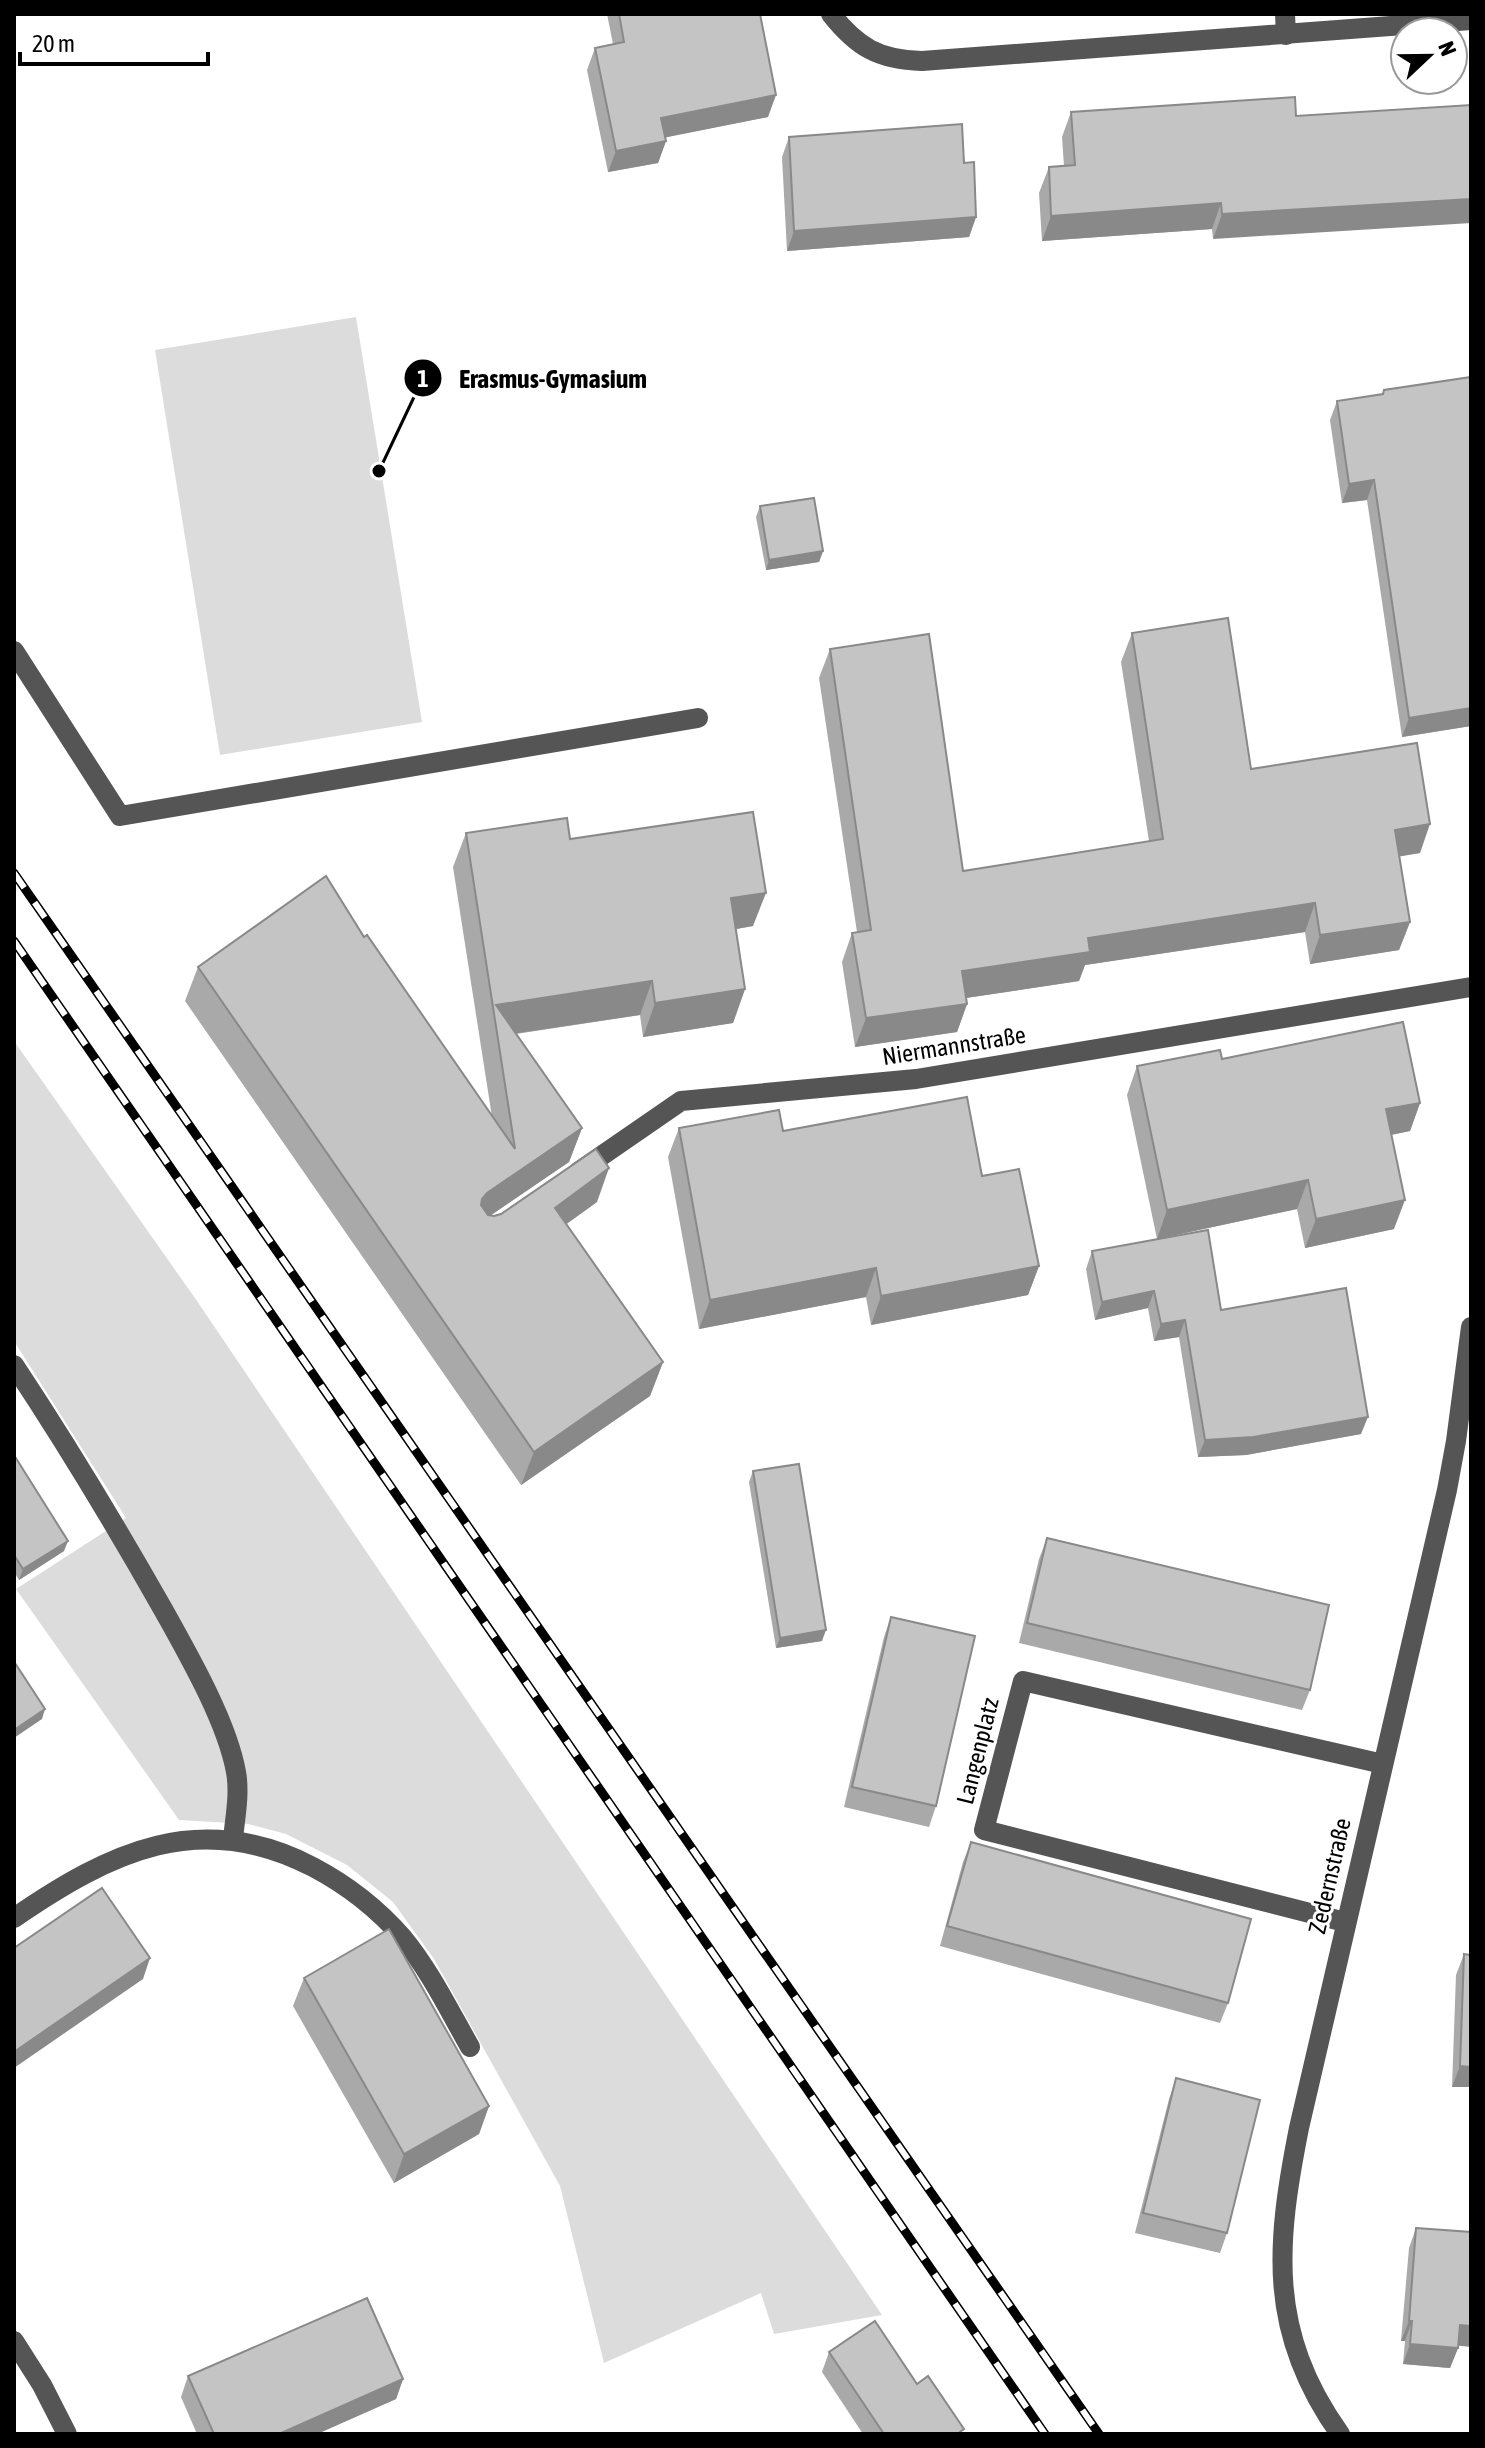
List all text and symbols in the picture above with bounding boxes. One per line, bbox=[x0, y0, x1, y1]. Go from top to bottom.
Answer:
scale bar bbox=[20, 16, 208, 66]
north arrow bbox=[1389, 16, 1469, 96]
text: 20 m bbox=[32, 30, 75, 57]
text: N bbox=[1433, 38, 1462, 59]
callout: Erasmus-Gymasium bbox=[403, 353, 663, 403]
text: Erasmus-Gymasium bbox=[459, 364, 647, 394]
text: 1 bbox=[417, 365, 429, 392]
street label: Niermannstraße bbox=[880, 1021, 1027, 1070]
street label: Langenplatz bbox=[951, 1694, 1004, 1807]
street label: Zedernstraße bbox=[1303, 1815, 1356, 1936]

